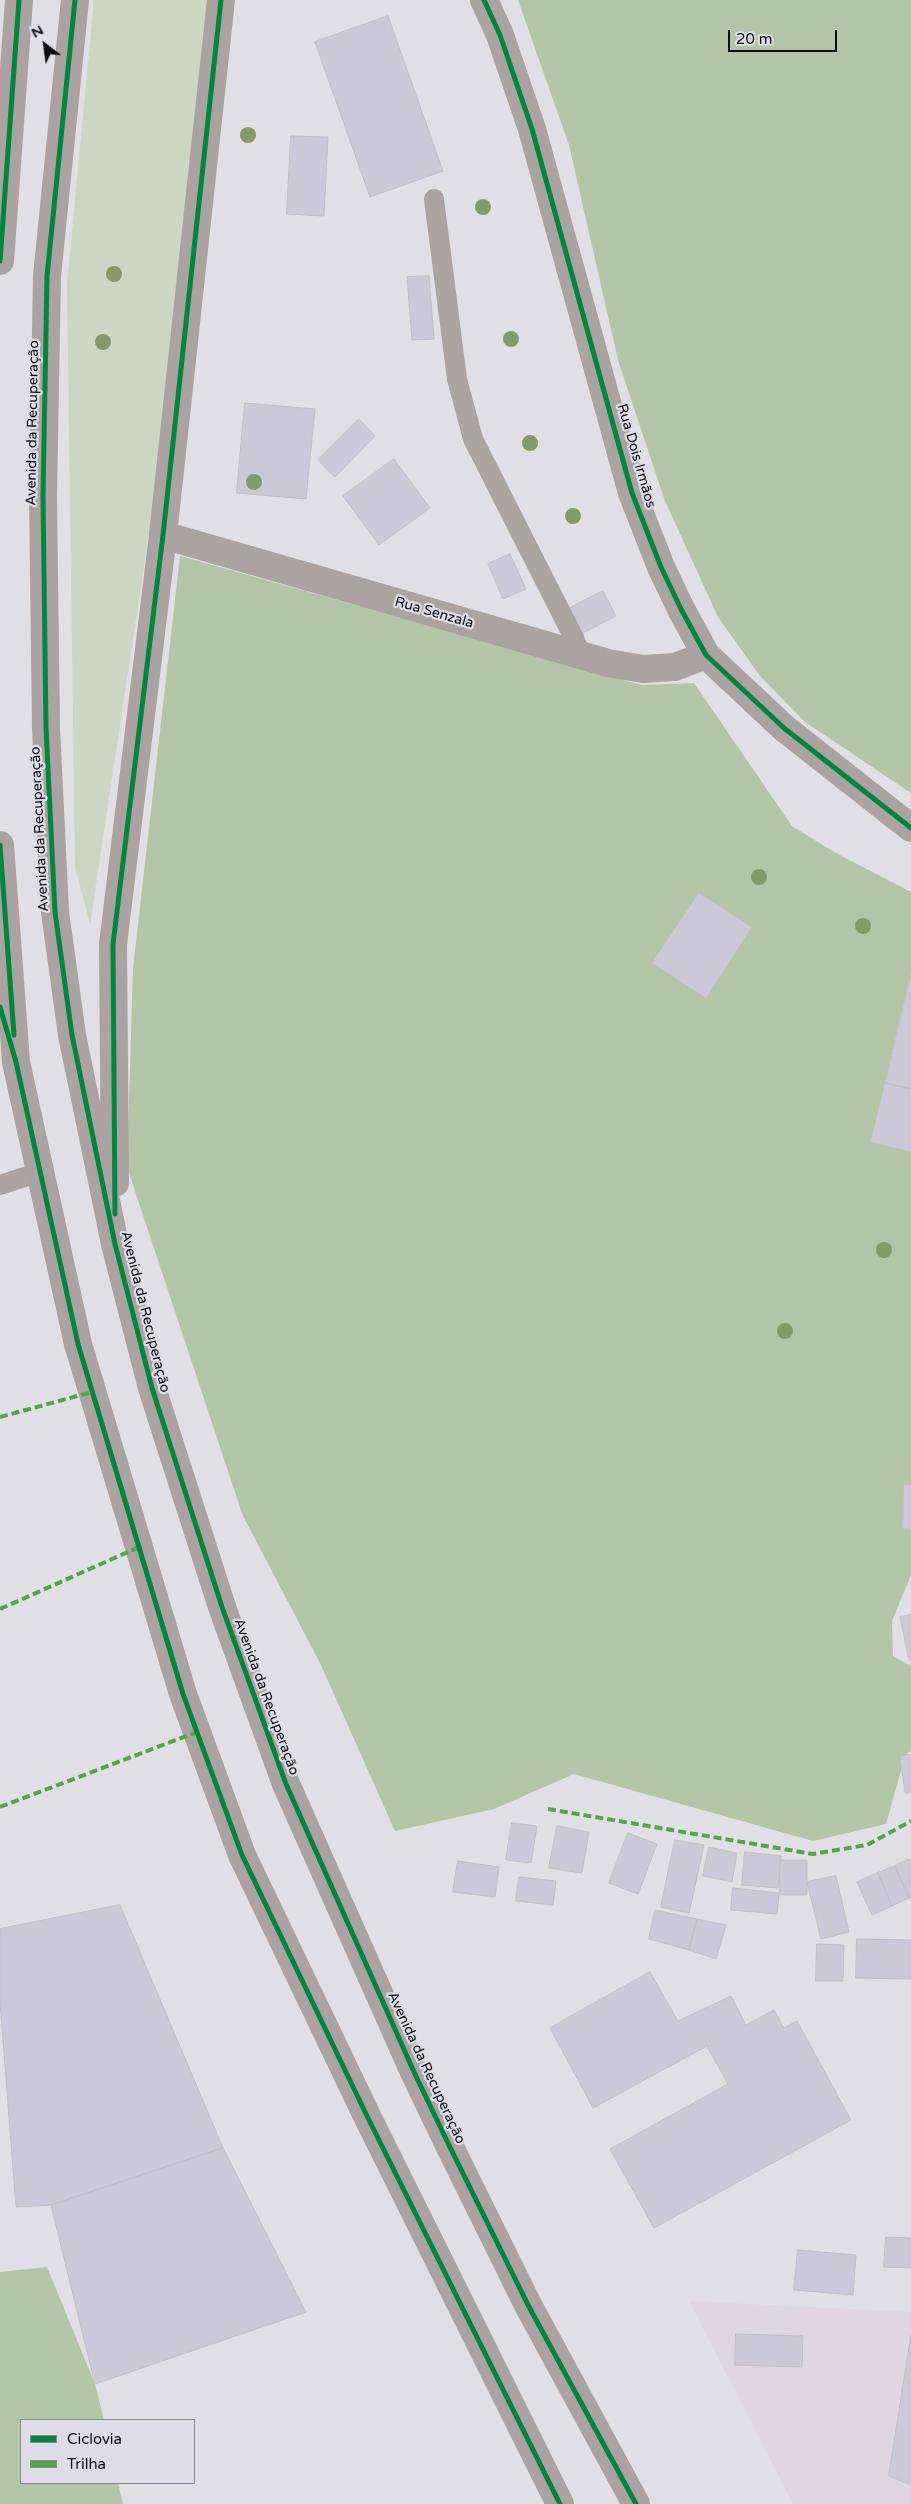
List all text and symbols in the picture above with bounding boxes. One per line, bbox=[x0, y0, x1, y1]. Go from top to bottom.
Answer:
north arrow bbox=[20, 20, 70, 70]
scale bar bbox=[731, 20, 840, 52]
text: N bbox=[28, 21, 46, 42]
text: 20 m bbox=[736, 30, 773, 48]
street label: Avenida da Recuperação bbox=[23, 340, 43, 506]
street label: Rua Dois Irmãos bbox=[613, 402, 659, 510]
street label: Rua Senzala bbox=[393, 594, 475, 632]
street label: Avenida da Recuperação bbox=[27, 746, 53, 912]
street label: Avenida da Recuperação bbox=[117, 1230, 173, 1394]
street label: Avenida da Recuperação bbox=[230, 1616, 302, 1778]
street label: Avenida da Recuperação bbox=[383, 1989, 469, 2147]
legend bbox=[20, 2419, 195, 2484]
text: Ciclovia bbox=[67, 2430, 122, 2448]
text: Trilha bbox=[67, 2455, 106, 2473]

